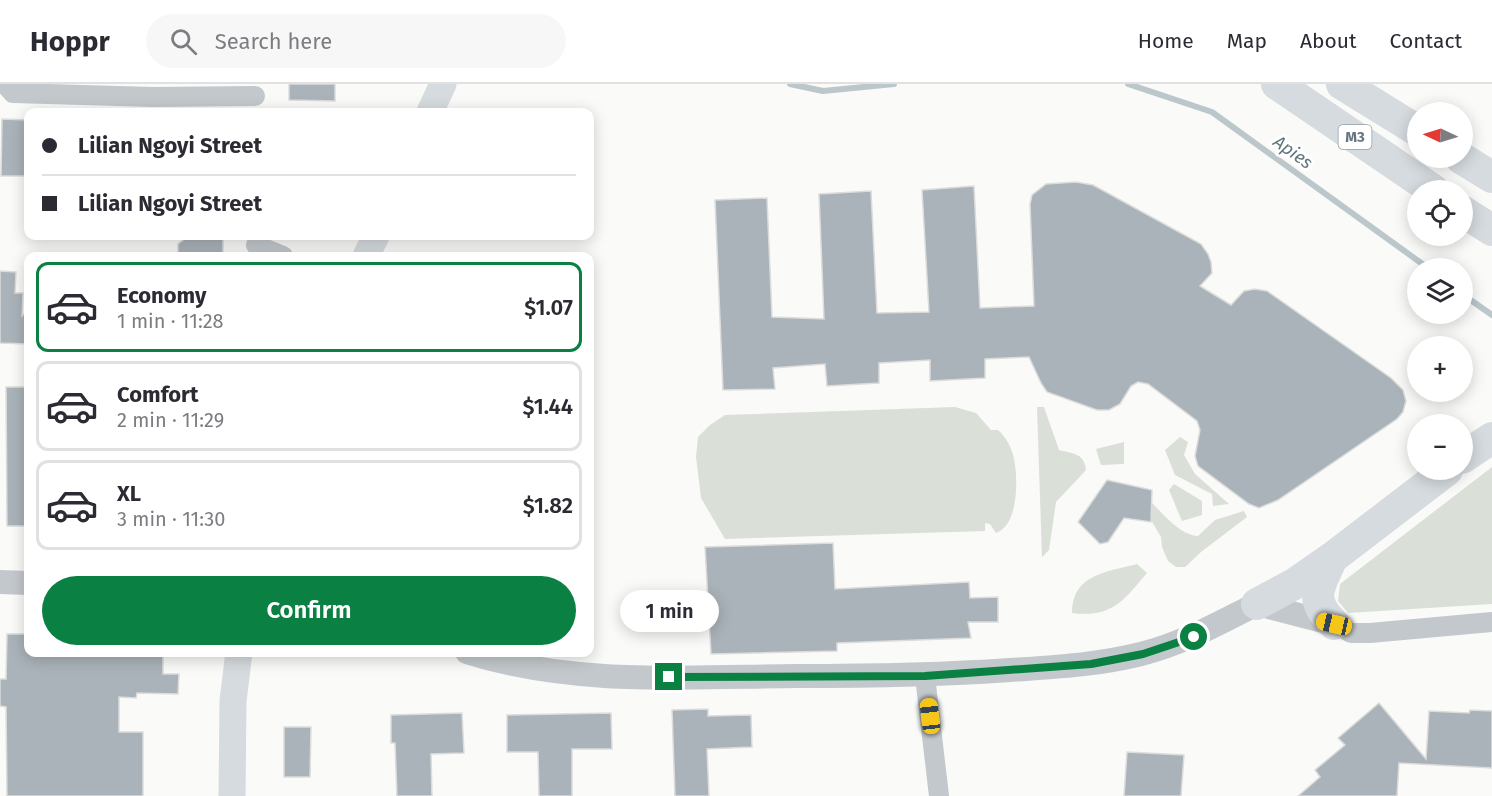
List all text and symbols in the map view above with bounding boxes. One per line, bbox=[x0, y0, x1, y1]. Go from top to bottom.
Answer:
search box bbox=[146, 14, 566, 68]
text: Hoppr bbox=[30, 25, 110, 58]
icon: search bbox=[167, 25, 200, 58]
text: Search here bbox=[215, 28, 332, 55]
text: Home bbox=[1138, 28, 1194, 54]
text: Map bbox=[1227, 28, 1267, 54]
text: About bbox=[1300, 28, 1357, 54]
text: Contact bbox=[1390, 28, 1462, 54]
north arrow bbox=[1407, 102, 1473, 168]
map controls bbox=[1407, 102, 1473, 480]
road number: M3 bbox=[1338, 125, 1372, 149]
water label: Apies bbox=[1268, 130, 1317, 174]
text: Lilian Ngoyi Street bbox=[78, 132, 262, 159]
button: locate bbox=[1407, 180, 1473, 246]
text: Lilian Ngoyi Street bbox=[78, 190, 262, 217]
button: layers bbox=[1407, 258, 1473, 324]
icon: car bbox=[45, 280, 99, 334]
text: Economy bbox=[117, 282, 206, 309]
text: $1.07 bbox=[524, 294, 573, 321]
text: 1 min · 11:28 bbox=[117, 309, 224, 333]
button: + bbox=[1407, 336, 1473, 402]
icon: car bbox=[45, 379, 99, 433]
text: Comfort bbox=[117, 381, 198, 408]
text: $1.44 bbox=[522, 393, 573, 420]
text: 2 min · 11:29 bbox=[117, 408, 224, 432]
button: − bbox=[1407, 414, 1473, 480]
icon: car bbox=[45, 478, 99, 532]
text: XL bbox=[117, 480, 141, 507]
text: $1.82 bbox=[523, 492, 573, 519]
text: 3 min · 11:30 bbox=[117, 507, 225, 531]
button: Confirm bbox=[42, 576, 576, 645]
callout: 1 min bbox=[620, 590, 718, 632]
text: 1 min bbox=[645, 599, 694, 623]
car bbox=[1314, 611, 1354, 637]
route start bbox=[1180, 623, 1207, 650]
route end bbox=[655, 663, 682, 690]
car bbox=[919, 697, 941, 735]

